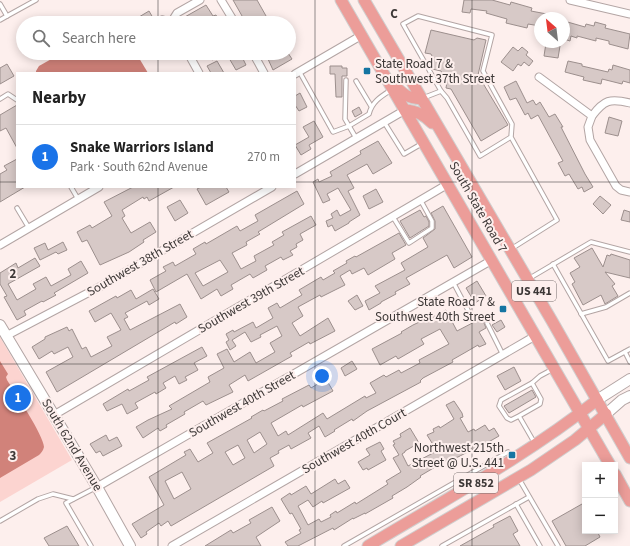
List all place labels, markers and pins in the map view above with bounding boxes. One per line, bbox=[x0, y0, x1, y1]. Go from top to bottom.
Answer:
place label: State Road 7 & Southwest 37th Street bbox=[375, 55, 496, 88]
marker: State Road 7 & Southwest 37th Street bbox=[362, 66, 372, 76]
place label: State Road 7 & Southwest 40th Street bbox=[375, 293, 496, 326]
marker: State Road 7 & Southwest 40th Street bbox=[498, 304, 508, 314]
pin: 1 bbox=[5, 383, 31, 413]
place label: Northwest 215th Street @ U.S. 441 bbox=[412, 439, 504, 472]
marker: Northwest 215th Street @ U.S. 441 bbox=[507, 450, 517, 460]

